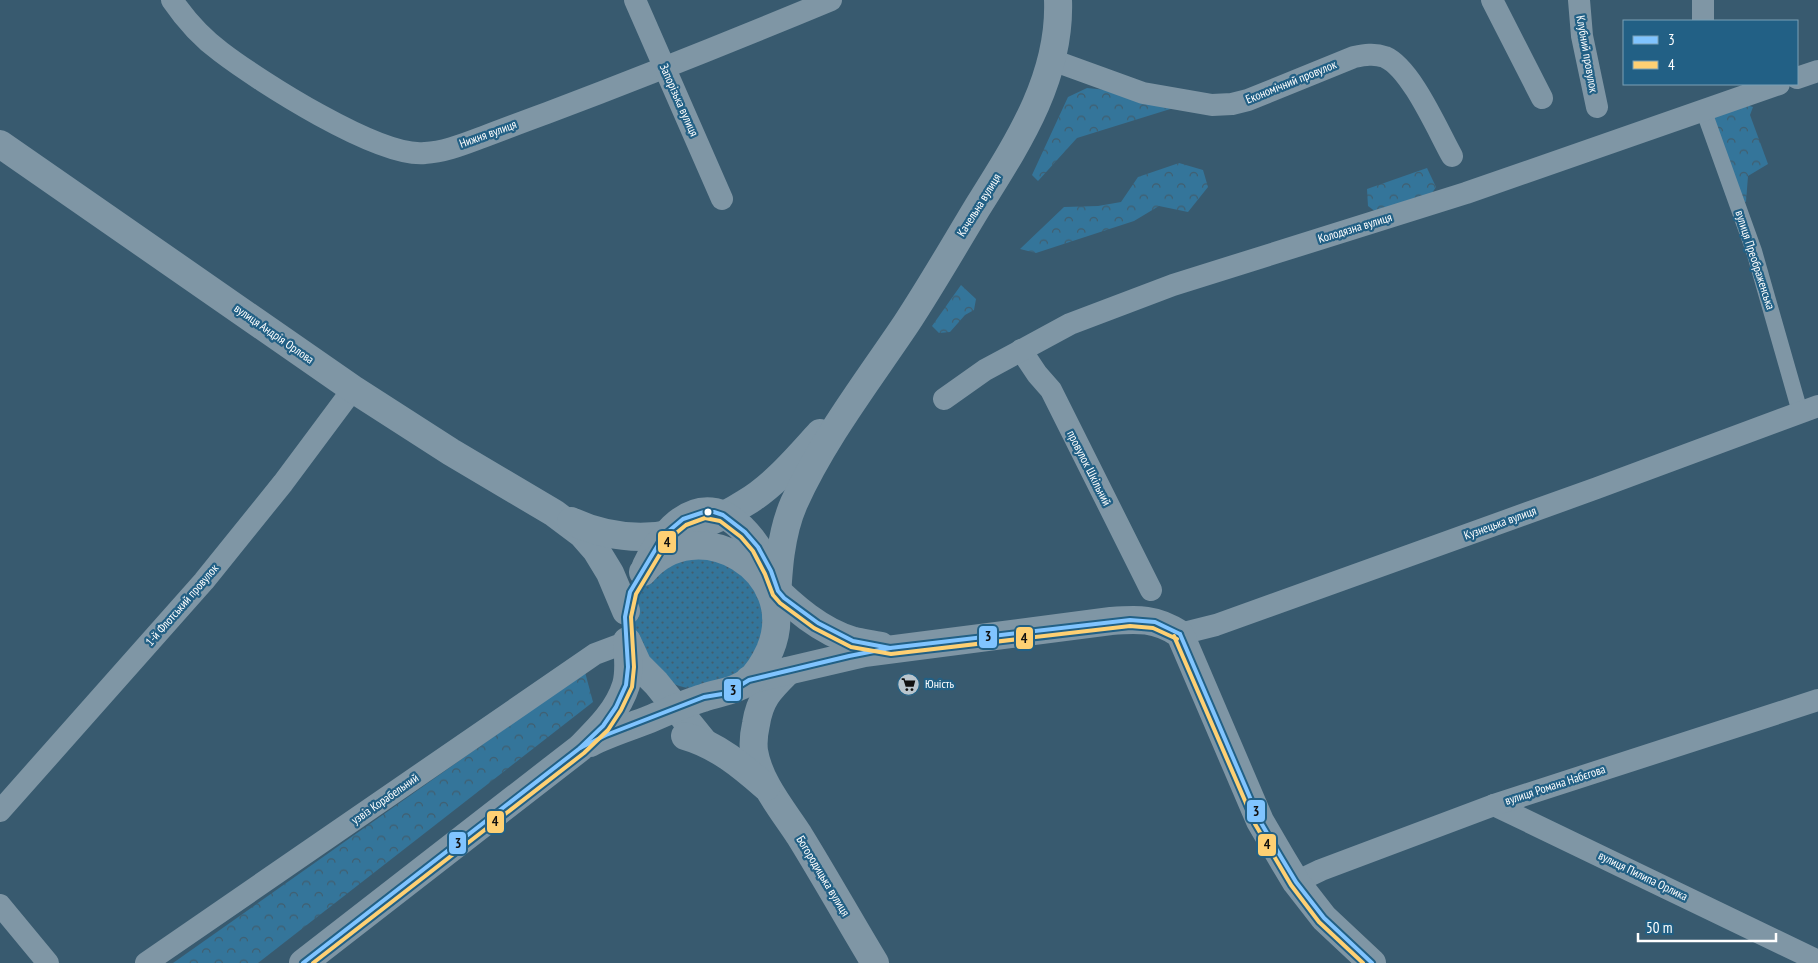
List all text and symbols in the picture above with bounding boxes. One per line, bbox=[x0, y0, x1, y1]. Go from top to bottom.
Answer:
street label: Клубний провулок bbox=[1573, 14, 1602, 94]
legend bbox=[1623, 20, 1798, 85]
text: 3 bbox=[1668, 30, 1675, 49]
text: 4 bbox=[1668, 55, 1675, 74]
street label: Економічний провулок bbox=[1243, 56, 1339, 107]
street label: Запорізька вулиця bbox=[657, 61, 702, 139]
street label: Нижня вулиця bbox=[457, 116, 519, 151]
street label: Качельна вулиця bbox=[953, 170, 1004, 239]
street label: вулиця Преображенська bbox=[1732, 208, 1779, 312]
street label: Колодязна вулиця bbox=[1316, 209, 1394, 246]
street label: вулиця Андрія Орлова bbox=[231, 300, 317, 367]
street label: провулок Шкільний bbox=[1064, 427, 1115, 508]
street label: Кузнецька вулиця bbox=[1462, 502, 1538, 543]
unlabelled marker bbox=[703, 507, 713, 517]
line badge: 4 bbox=[657, 530, 677, 554]
text: 4 bbox=[664, 533, 671, 551]
street label: 1-й Флотський провулок bbox=[142, 560, 222, 649]
line badge: 3 bbox=[978, 625, 998, 649]
line badge: 4 bbox=[1015, 626, 1034, 650]
text: 3 bbox=[985, 627, 991, 645]
text: 4 bbox=[1021, 629, 1028, 647]
supermarket icon: Юність bbox=[897, 672, 921, 696]
place label: Юність bbox=[925, 676, 954, 691]
line badge: 3 bbox=[723, 678, 742, 702]
text: 3 bbox=[730, 681, 736, 699]
street label: вулиця Романа Набєгова bbox=[1503, 761, 1607, 808]
street label: узвіз Корабельний bbox=[348, 770, 421, 827]
line badge: 3 bbox=[1246, 799, 1266, 823]
text: 3 bbox=[1253, 802, 1259, 820]
line badge: 4 bbox=[486, 810, 505, 834]
text: 4 bbox=[492, 812, 499, 830]
line badge: 3 bbox=[448, 831, 467, 855]
street label: Богородицька вулиця bbox=[794, 833, 854, 919]
line badge: 4 bbox=[1257, 833, 1277, 857]
text: 3 bbox=[455, 834, 461, 852]
text: 4 bbox=[1264, 835, 1271, 853]
street label: вулиця Пилипа Орлика bbox=[1596, 847, 1690, 904]
scale bar bbox=[1638, 910, 1776, 942]
text: 50 m bbox=[1646, 918, 1672, 937]

